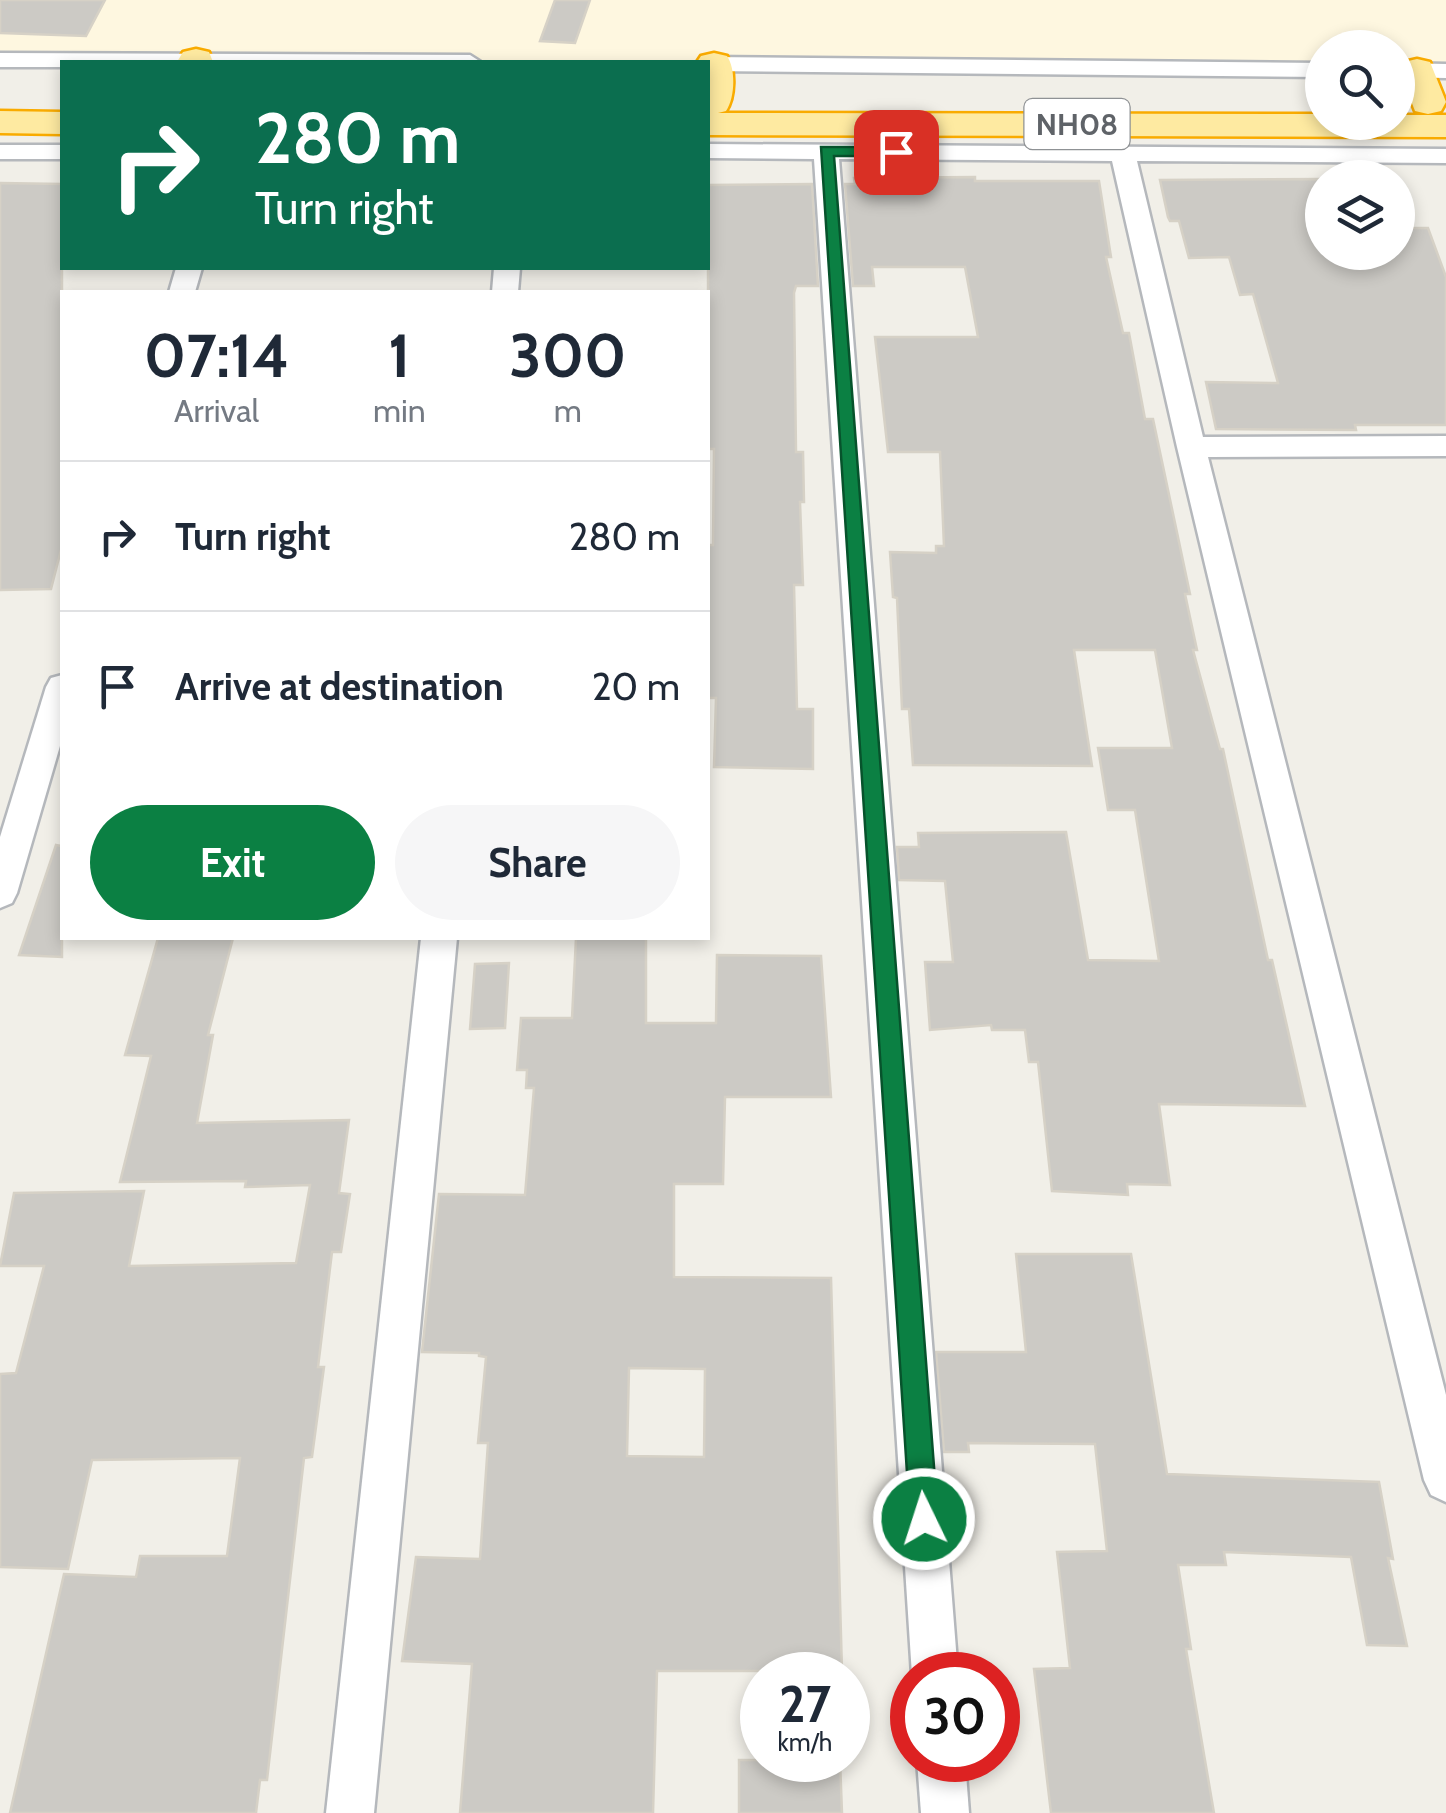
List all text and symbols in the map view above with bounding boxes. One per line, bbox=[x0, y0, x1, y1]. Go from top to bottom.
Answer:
map controls bbox=[1305, 30, 1415, 270]
button: search bbox=[1305, 30, 1415, 140]
text: 280 m bbox=[255, 95, 460, 181]
road number: NH08 bbox=[1024, 99, 1130, 149]
icon: right bbox=[90, 100, 220, 230]
pin bbox=[854, 110, 939, 195]
icon: arrive bbox=[869, 125, 924, 180]
button: layers bbox=[1305, 160, 1415, 270]
text: Turn right bbox=[255, 181, 434, 235]
text: 07:14 bbox=[144, 319, 289, 392]
text: 1 bbox=[388, 319, 410, 392]
text: 300 bbox=[509, 319, 626, 392]
text: Arrival bbox=[174, 391, 259, 430]
text: min bbox=[373, 391, 426, 430]
text: m bbox=[554, 391, 582, 430]
icon: right bbox=[90, 509, 145, 564]
text: Turn right bbox=[175, 513, 331, 560]
text: 280 m bbox=[569, 513, 680, 560]
icon: arrive bbox=[90, 659, 145, 714]
text: Arrive at destination bbox=[175, 663, 504, 710]
text: 20 m bbox=[592, 663, 680, 710]
button: Exit bbox=[90, 805, 375, 920]
button: Share bbox=[395, 805, 680, 920]
position arrow bbox=[872, 1467, 976, 1571]
speed limit sign: 30 bbox=[890, 1652, 1020, 1782]
text: 27 bbox=[779, 1674, 831, 1735]
text: km/h bbox=[778, 1727, 832, 1757]

